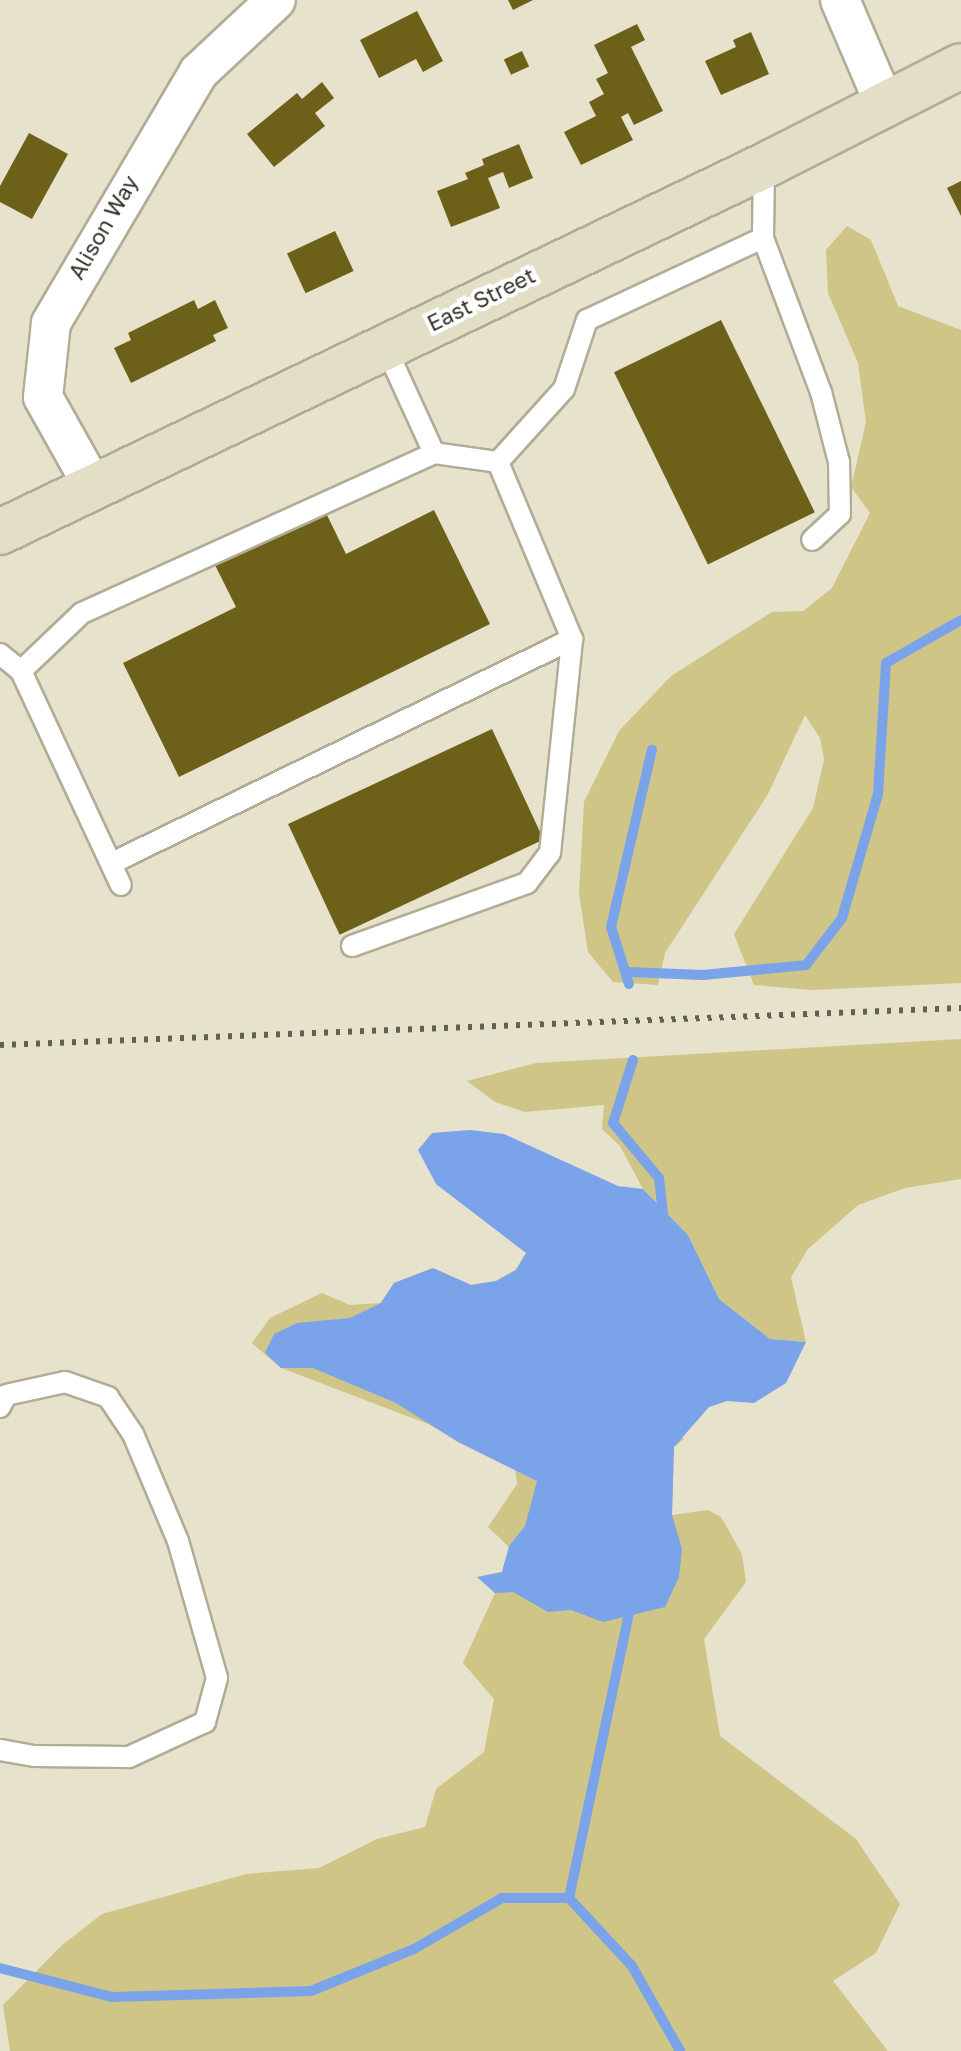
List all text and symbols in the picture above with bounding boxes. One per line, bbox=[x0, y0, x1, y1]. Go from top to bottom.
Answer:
street label: Alison Way bbox=[63, 170, 143, 284]
street label: East Street bbox=[423, 262, 539, 336]

